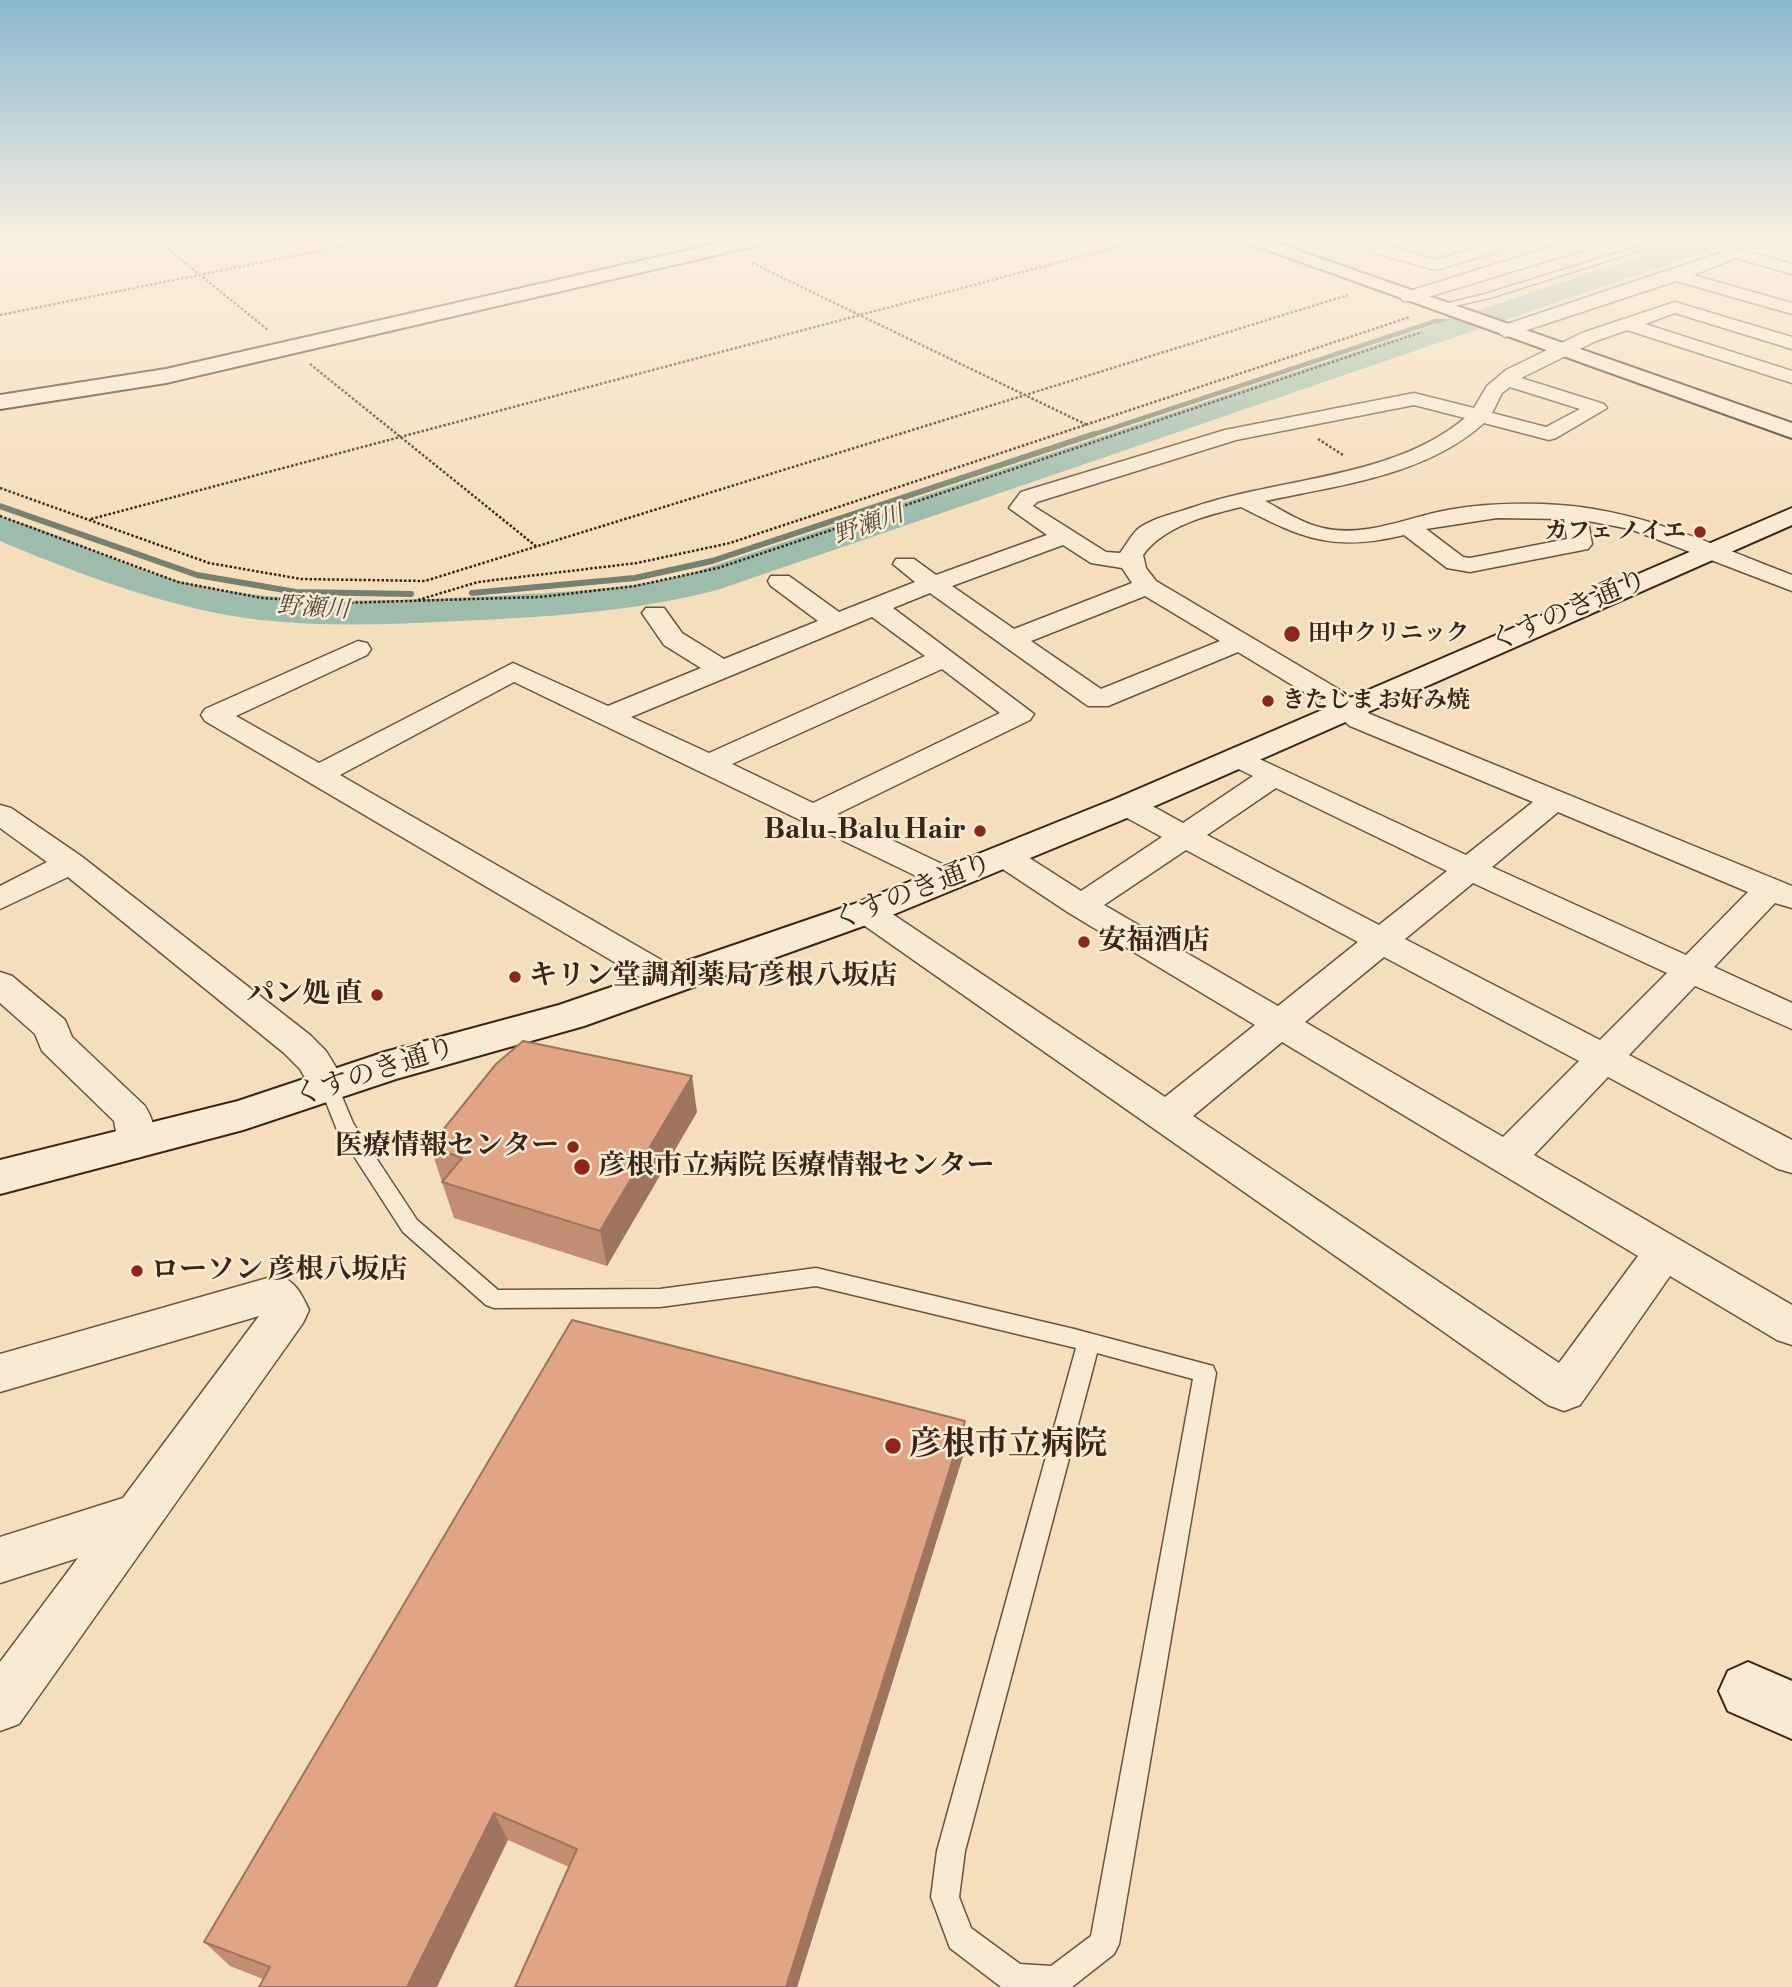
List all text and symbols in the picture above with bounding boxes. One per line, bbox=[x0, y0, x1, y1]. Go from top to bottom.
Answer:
water label: 野瀬川 bbox=[830, 501, 908, 551]
place label: カフェ ノイエ bbox=[1544, 518, 1686, 546]
marker: カフェ ノイエ bbox=[1692, 524, 1708, 540]
street label: くすのき通り bbox=[1485, 564, 1653, 660]
water label: 野瀬川 bbox=[276, 592, 350, 626]
place label: 田中クリニック bbox=[1308, 620, 1469, 648]
marker: 田中クリニック bbox=[1282, 624, 1302, 644]
place label: きたじま お好み焼 bbox=[1282, 687, 1470, 715]
marker: きたじま お好み焼 bbox=[1260, 693, 1276, 709]
place label: Balu-Balu Hair bbox=[764, 814, 966, 848]
marker: Balu-Balu Hair bbox=[972, 823, 988, 839]
street label: くすのき通り bbox=[829, 847, 997, 939]
place label: 安福酒店 bbox=[1098, 925, 1210, 959]
marker: 安福酒店 bbox=[1076, 934, 1092, 950]
place label: キリン堂調剤薬局 彦根八坂店 bbox=[529, 960, 897, 994]
marker: キリン堂調剤薬局 彦根八坂店 bbox=[507, 969, 523, 985]
place label: パン処 直 bbox=[247, 978, 363, 1012]
marker: パン処 直 bbox=[369, 987, 385, 1003]
street label: くすのき通り bbox=[290, 1031, 460, 1115]
place label: 医療情報センター bbox=[335, 1130, 559, 1164]
marker: 医療情報センター bbox=[565, 1139, 581, 1155]
place label: 彦根市立病院 医療情報センター bbox=[598, 1150, 994, 1184]
marker: 彦根市立病院 医療情報センター bbox=[572, 1157, 592, 1177]
place label: ローソン 彦根八坂店 bbox=[151, 1254, 407, 1288]
marker: ローソン 彦根八坂店 bbox=[129, 1263, 145, 1279]
place label: 彦根市立病院 bbox=[909, 1426, 1107, 1466]
marker: 彦根市立病院 bbox=[883, 1436, 903, 1456]

